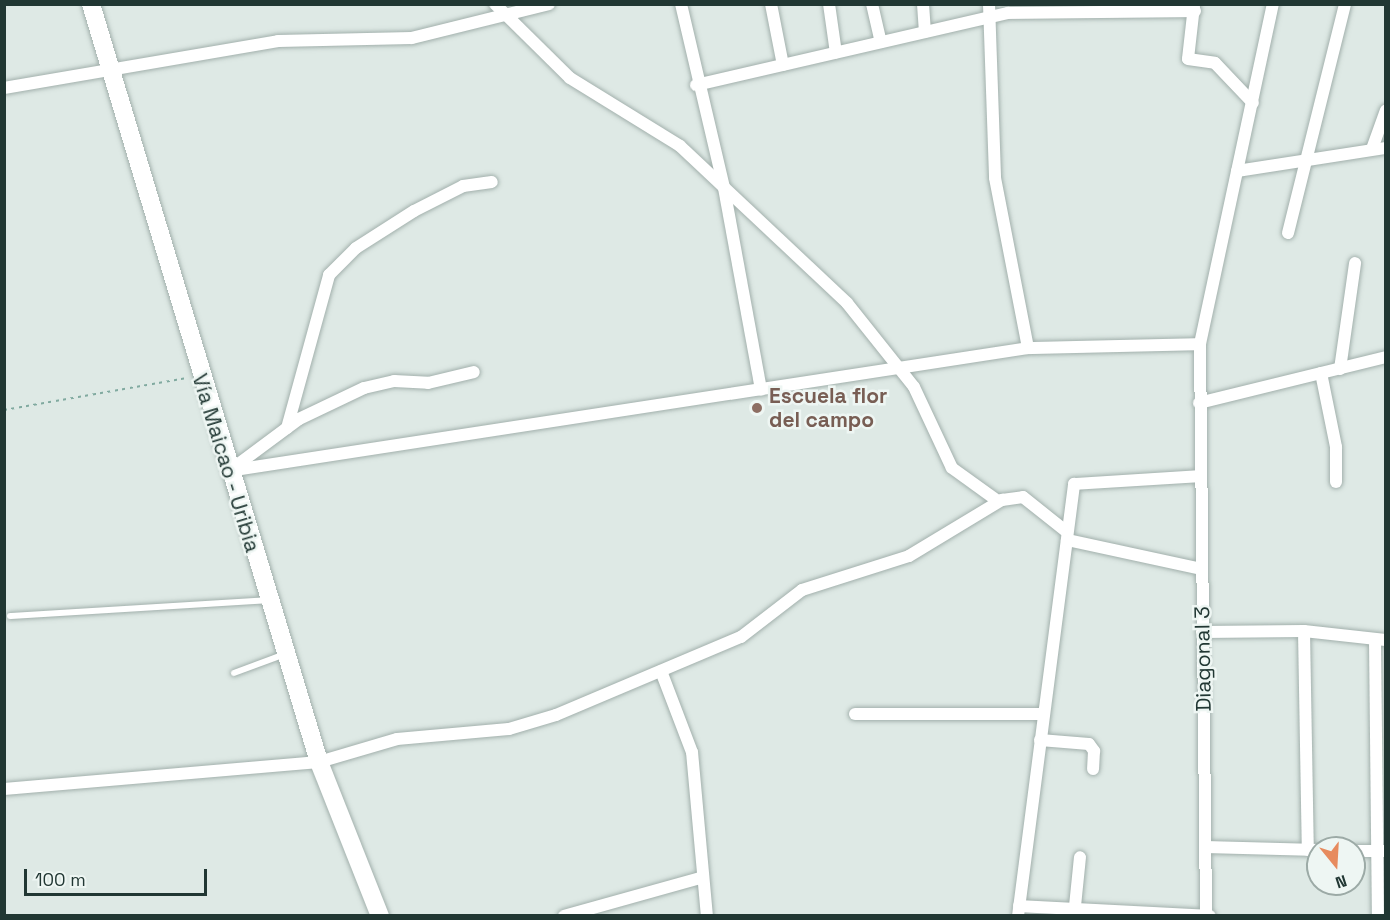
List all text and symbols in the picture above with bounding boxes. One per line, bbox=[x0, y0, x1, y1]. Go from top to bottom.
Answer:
street label: Vía Maicao - Uribia bbox=[187, 370, 265, 556]
place label: Escuela flor del campo bbox=[769, 383, 887, 433]
marker: Escuela flor del campo bbox=[750, 401, 764, 415]
street label: Diagonal 3 bbox=[1189, 606, 1217, 712]
north arrow bbox=[1306, 836, 1366, 896]
scale bar bbox=[27, 857, 210, 895]
text: 100 m bbox=[35, 868, 86, 891]
text: N bbox=[1333, 870, 1349, 893]

